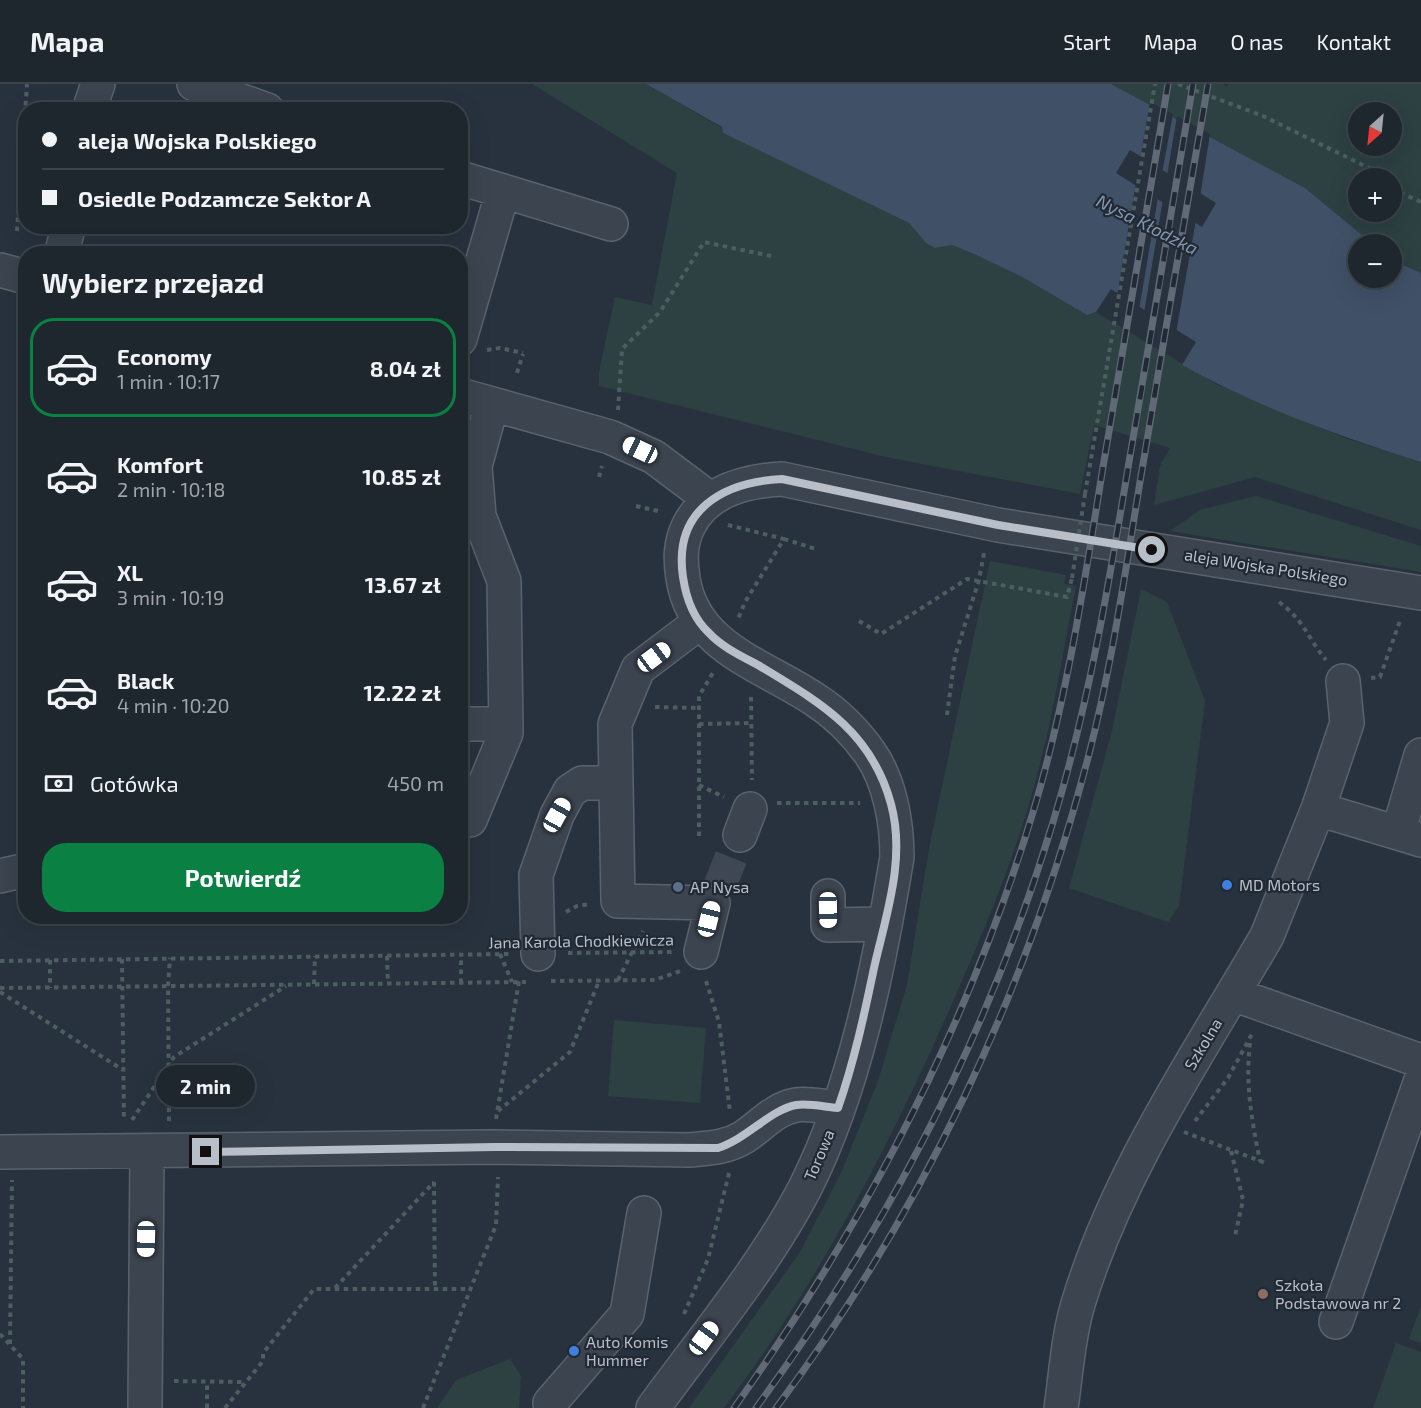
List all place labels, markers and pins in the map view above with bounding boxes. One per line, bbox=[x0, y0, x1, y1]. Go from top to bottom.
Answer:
place label: MD Motors bbox=[1239, 875, 1320, 894]
place label: AP Nysa bbox=[690, 877, 749, 896]
marker: MD Motors bbox=[1220, 878, 1234, 892]
marker: AP Nysa bbox=[671, 880, 685, 894]
place label: Szkoła Podstawowa nr 2 bbox=[1275, 1275, 1401, 1312]
marker: Szkoła Podstawowa nr 2 bbox=[1256, 1287, 1270, 1301]
place label: Auto Komis Hummer bbox=[586, 1332, 668, 1369]
marker: Auto Komis Hummer bbox=[567, 1344, 581, 1358]

